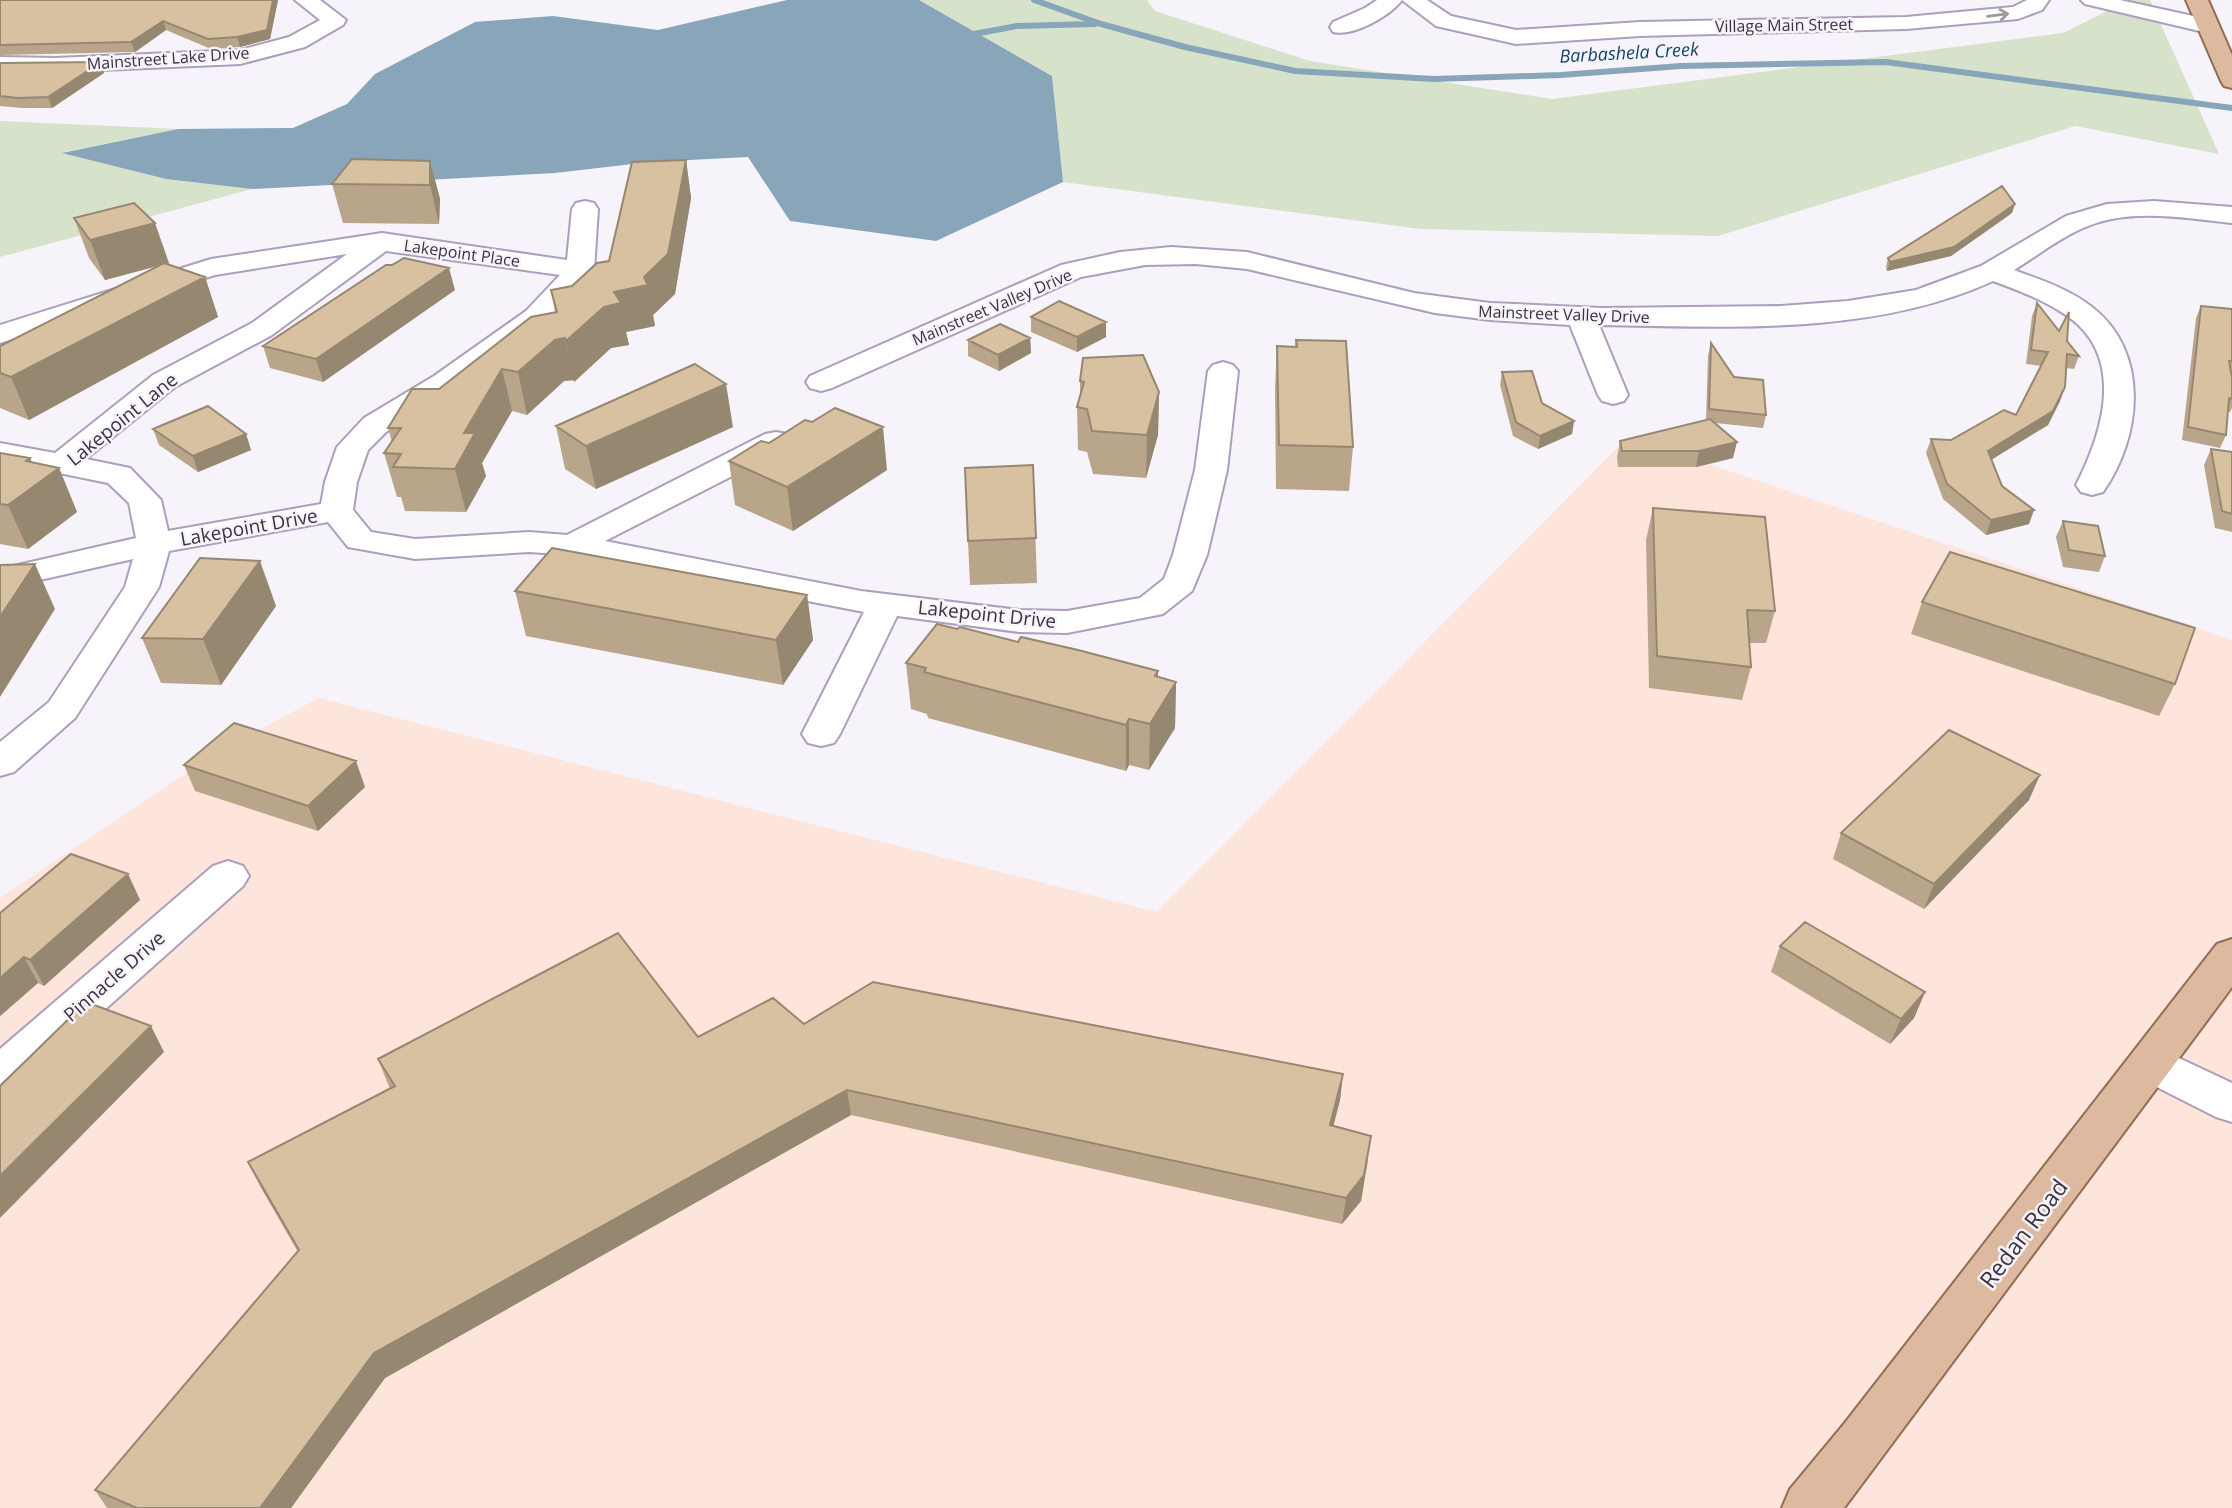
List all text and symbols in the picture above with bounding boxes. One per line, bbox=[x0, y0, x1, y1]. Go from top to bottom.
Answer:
one-way arrow bbox=[1986, 9, 2009, 22]
street label: Village Main Street bbox=[1715, 13, 1854, 37]
water label: Barbashela Creek bbox=[1559, 36, 1701, 68]
street label: Mainstreet Lake Drive bbox=[86, 41, 250, 75]
street label: Lakepoint Place bbox=[403, 234, 521, 272]
street label: Mainstreet Valley Drive bbox=[909, 263, 1075, 351]
street label: Mainstreet Valley Drive bbox=[1478, 300, 1650, 328]
street label: Lakepoint Lane bbox=[61, 366, 183, 472]
street label: Lakepoint Drive bbox=[178, 502, 320, 552]
street label: Lakepoint Drive bbox=[917, 594, 1057, 634]
street label: Pinnacle Drive bbox=[58, 925, 170, 1027]
street label: Redan Road bbox=[1971, 1172, 2075, 1294]

